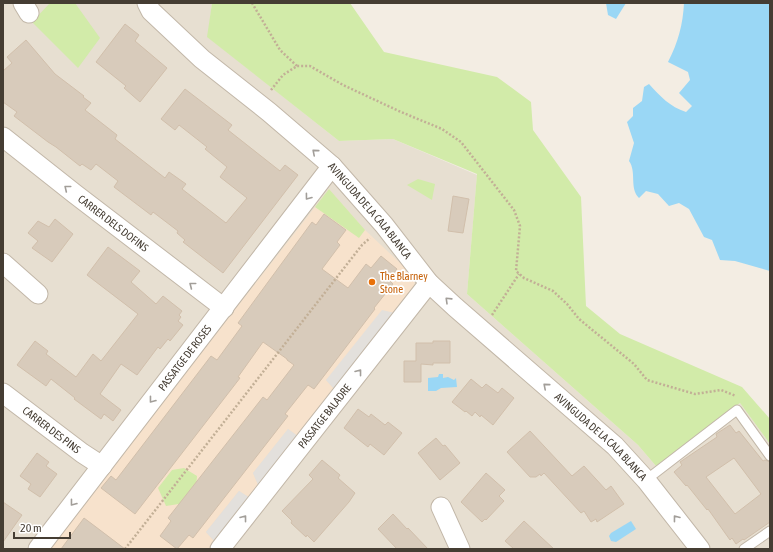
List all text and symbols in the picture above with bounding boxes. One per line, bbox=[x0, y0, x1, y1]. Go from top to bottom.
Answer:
one-way arrow bbox=[312, 149, 320, 156]
street label: AVINGUDA DE LA CALA BLANCA bbox=[326, 160, 414, 262]
one-way arrow bbox=[65, 186, 72, 193]
street label: CARRER DELS DOFINS bbox=[76, 193, 151, 254]
one-way arrow bbox=[305, 193, 313, 200]
place label: The Blarney Stone bbox=[380, 270, 428, 295]
marker: The Blarney Stone bbox=[367, 277, 377, 287]
one-way arrow bbox=[190, 283, 197, 290]
one-way arrow bbox=[445, 298, 453, 305]
street label: PASSATGE DE ROSES bbox=[156, 322, 214, 393]
one-way arrow bbox=[354, 369, 362, 376]
street label: PASSATGE BALADRE bbox=[296, 382, 353, 450]
one-way arrow bbox=[543, 383, 551, 391]
street label: AVINGUDA DE LA CALA BLANCA bbox=[552, 390, 650, 483]
one-way arrow bbox=[149, 396, 157, 403]
street label: CARRER DES PINS bbox=[20, 404, 83, 456]
one-way arrow bbox=[71, 499, 78, 506]
scale bar bbox=[14, 514, 70, 540]
one-way arrow bbox=[240, 516, 247, 523]
one-way arrow bbox=[673, 516, 680, 523]
text: 20 m bbox=[20, 521, 42, 535]

